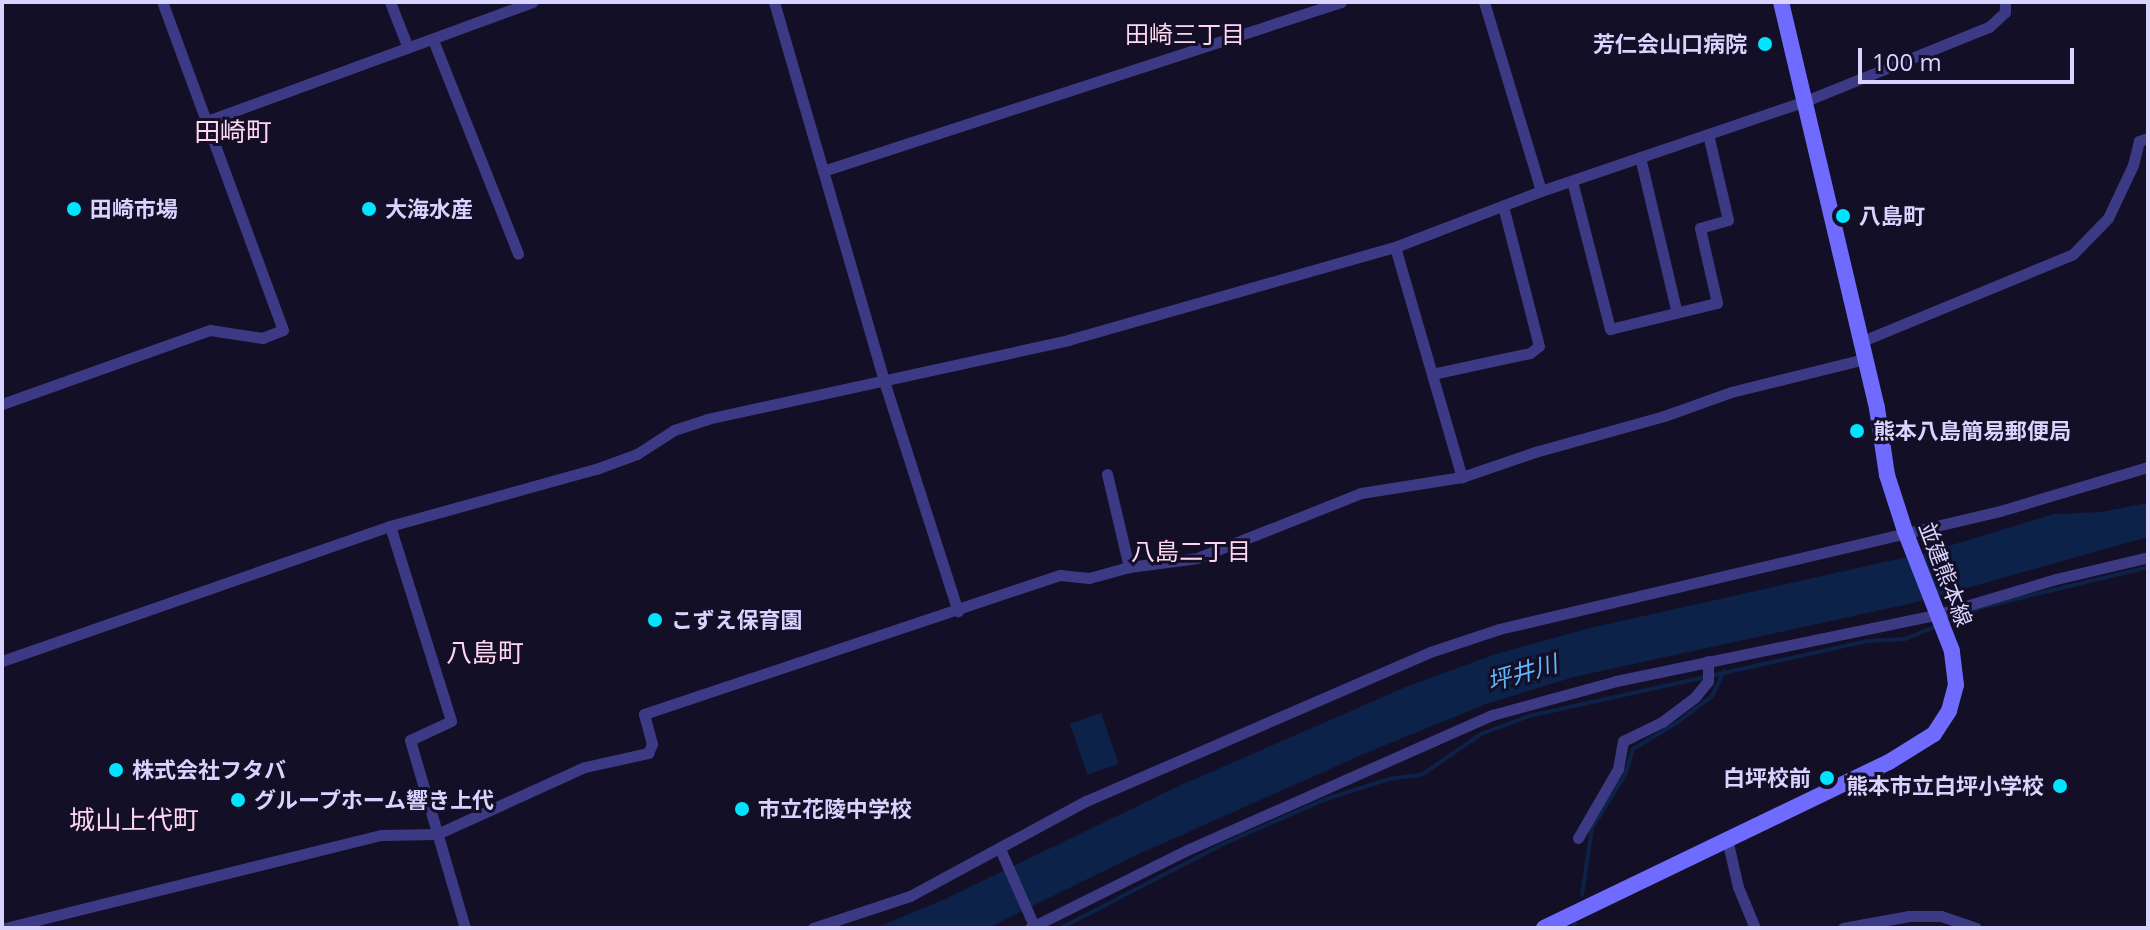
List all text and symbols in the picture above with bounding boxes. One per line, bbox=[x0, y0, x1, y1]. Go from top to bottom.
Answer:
district label: 田崎三丁目 bbox=[1125, 20, 1245, 48]
place label: 芳仁会山口病院 bbox=[1593, 31, 1747, 57]
scale bar bbox=[1862, 32, 2078, 82]
marker: 芳仁会山口病院 bbox=[1754, 33, 1776, 55]
text: 100 m bbox=[1872, 45, 1942, 78]
district label: 田崎町 bbox=[194, 116, 272, 148]
place label: 田崎市場 bbox=[90, 196, 178, 222]
place label: 大海水産 bbox=[385, 196, 473, 222]
marker: 田崎市場 bbox=[65, 200, 83, 218]
marker: 大海水産 bbox=[360, 200, 378, 218]
place label: 八島町 bbox=[1859, 203, 1925, 229]
marker: 八島町 bbox=[1834, 207, 1852, 225]
place label: 熊本八島簡易郵便局 bbox=[1873, 418, 2071, 444]
marker: 熊本八島簡易郵便局 bbox=[1848, 422, 1866, 440]
street label: 並建熊本線 bbox=[1914, 518, 1978, 630]
district label: 八島二丁目 bbox=[1131, 537, 1251, 565]
place label: こずえ保育園 bbox=[671, 607, 803, 633]
marker: こずえ保育園 bbox=[646, 611, 664, 629]
district label: 八島町 bbox=[446, 637, 524, 669]
water label: 坪井川 bbox=[1483, 648, 1561, 696]
place label: 株式会社フタバ bbox=[132, 757, 286, 783]
marker: 株式会社フタバ bbox=[107, 761, 125, 779]
place label: 白坪校前 bbox=[1723, 765, 1811, 791]
marker: 白坪校前 bbox=[1818, 769, 1836, 787]
place label: 熊本市立白坪小学校 bbox=[1846, 773, 2044, 799]
marker: 熊本市立白坪小学校 bbox=[2051, 777, 2069, 795]
place label: グループホーム響き上代 bbox=[254, 787, 496, 813]
marker: グループホーム響き上代 bbox=[229, 791, 247, 809]
place label: 市立花陵中学校 bbox=[758, 796, 912, 822]
marker: 市立花陵中学校 bbox=[733, 800, 751, 818]
district label: 城山上代町 bbox=[69, 804, 199, 836]

